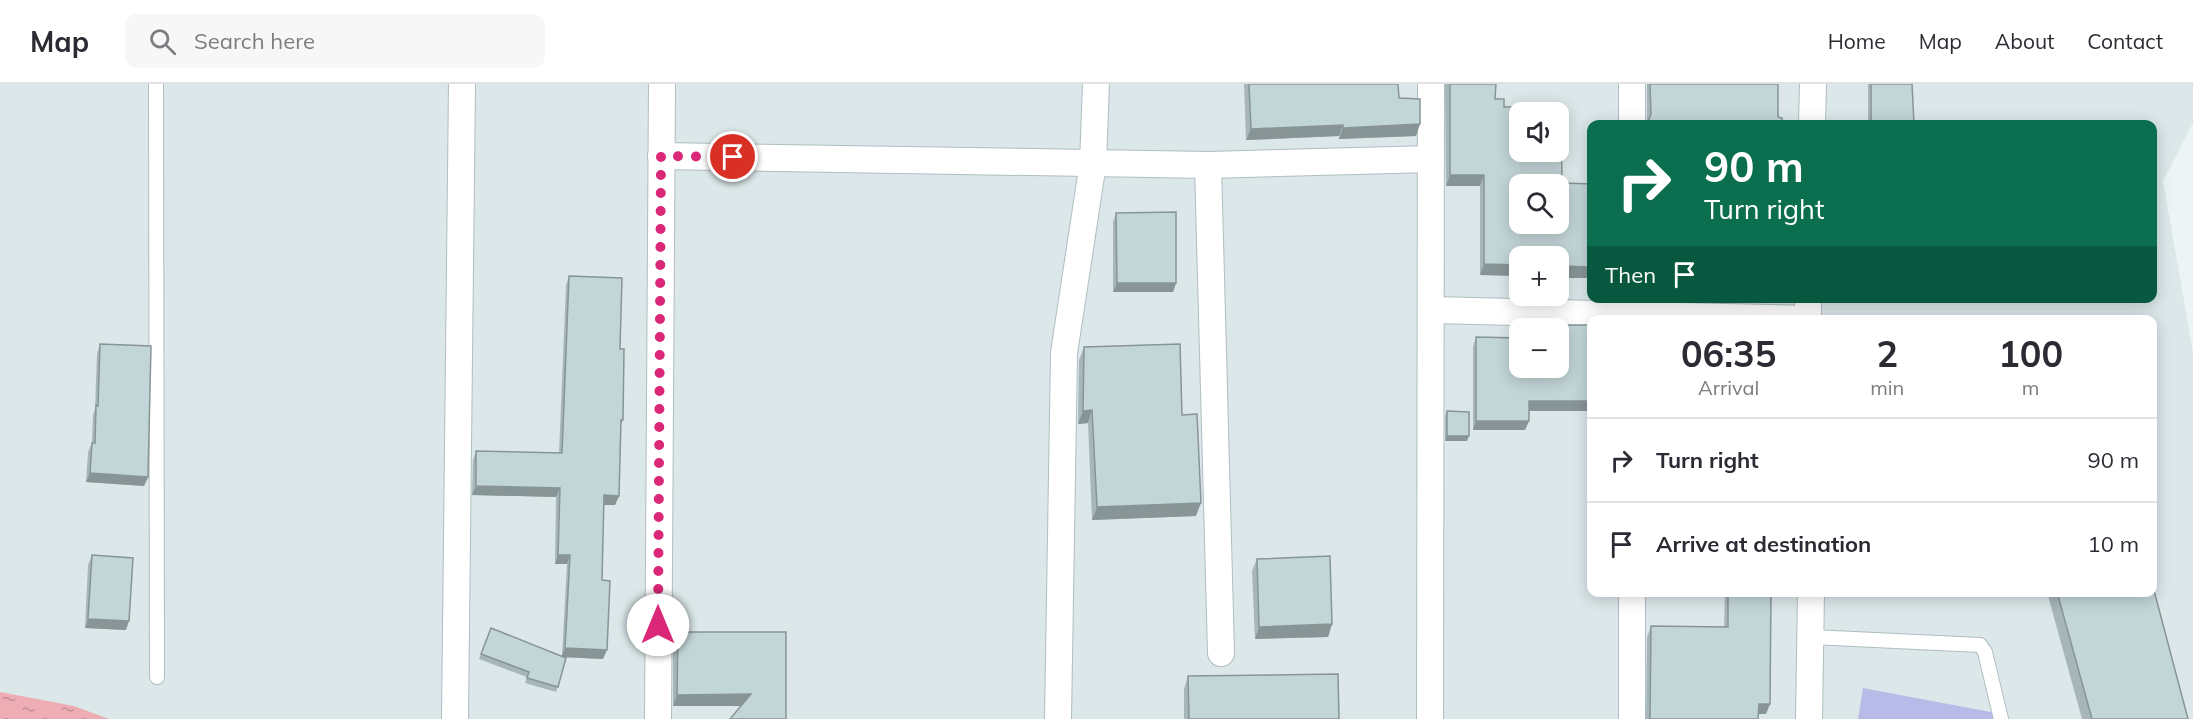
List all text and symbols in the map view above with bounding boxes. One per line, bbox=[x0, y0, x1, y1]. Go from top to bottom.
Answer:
search box bbox=[125, 14, 545, 68]
text: Map bbox=[30, 24, 89, 59]
icon: search bbox=[146, 25, 179, 58]
text: Search here bbox=[194, 27, 315, 55]
text: Home bbox=[1828, 28, 1886, 54]
text: Map bbox=[1919, 28, 1962, 54]
text: About bbox=[1995, 28, 2054, 54]
text: Contact bbox=[2087, 28, 2163, 54]
map controls bbox=[1509, 102, 1569, 378]
button: sound bbox=[1509, 102, 1569, 162]
pin bbox=[707, 131, 758, 182]
icon: arrive bbox=[716, 140, 749, 173]
text: 90 m bbox=[1704, 140, 1804, 193]
icon: right bbox=[1605, 144, 1683, 222]
button: search bbox=[1509, 174, 1569, 234]
text: Turn right bbox=[1704, 192, 1824, 226]
button: + bbox=[1509, 246, 1569, 306]
icon: arrive bbox=[1668, 258, 1701, 291]
text: Then bbox=[1605, 261, 1656, 289]
button: − bbox=[1509, 318, 1569, 378]
text: 06:35 bbox=[1681, 331, 1776, 376]
text: 2 bbox=[1876, 331, 1898, 376]
text: 100 bbox=[1998, 331, 2063, 376]
text: Arrival bbox=[1698, 375, 1759, 400]
text: min bbox=[1870, 375, 1904, 400]
text: m bbox=[2022, 375, 2039, 400]
icon: right bbox=[1605, 444, 1638, 477]
text: Turn right bbox=[1656, 446, 1759, 474]
text: 90 m bbox=[2088, 446, 2139, 474]
icon: arrive bbox=[1605, 528, 1638, 561]
text: Arrive at destination bbox=[1656, 530, 1871, 558]
text: 10 m bbox=[2088, 530, 2139, 558]
position arrow bbox=[626, 593, 690, 657]

